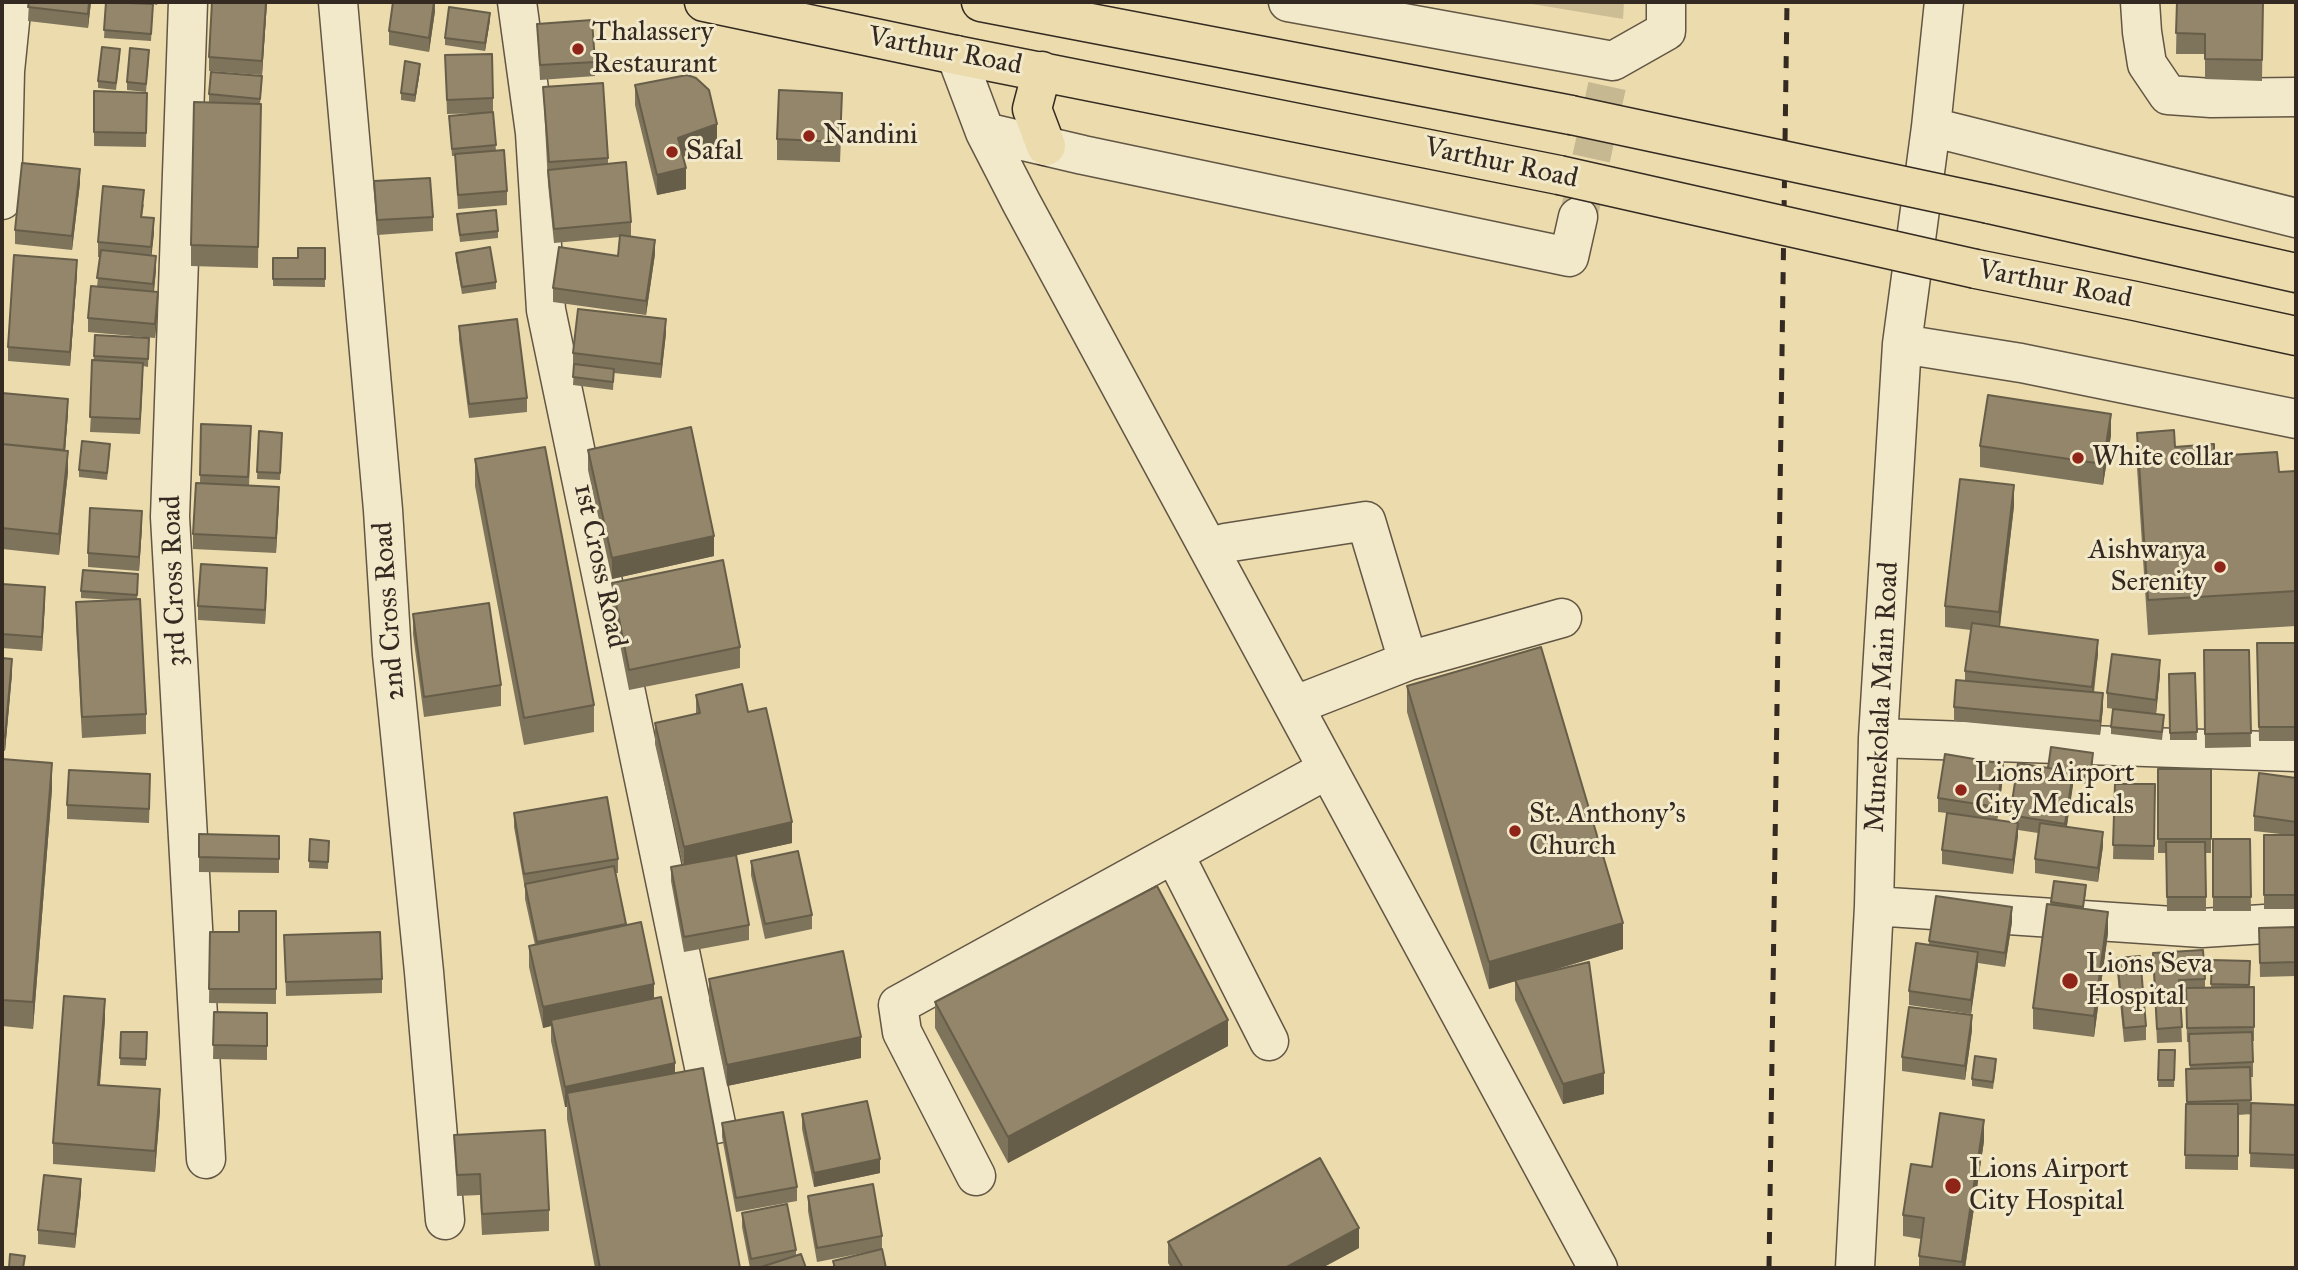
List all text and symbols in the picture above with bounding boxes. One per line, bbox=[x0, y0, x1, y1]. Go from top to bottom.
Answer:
place label: Thalassery Restaurant bbox=[592, 16, 717, 82]
street label: Varthur Road bbox=[865, 21, 1025, 83]
marker: Thalassery Restaurant bbox=[570, 41, 586, 57]
place label: Nandini bbox=[823, 119, 918, 153]
marker: Nandini bbox=[801, 128, 817, 144]
street label: Varthur Road bbox=[1421, 131, 1581, 197]
place label: Safal bbox=[686, 135, 743, 169]
marker: Safal bbox=[664, 144, 680, 160]
street label: Varthur Road bbox=[1975, 254, 2135, 316]
place label: White collar bbox=[2092, 441, 2233, 475]
marker: White collar bbox=[2070, 450, 2086, 466]
street label: 1st Cross Road bbox=[565, 481, 633, 651]
street label: 3rd Cross Road bbox=[155, 495, 195, 667]
street label: 2nd Cross Road bbox=[367, 521, 413, 701]
place label: Aishwarya Serenity bbox=[2089, 534, 2206, 600]
marker: Aishwarya Serenity bbox=[2212, 559, 2228, 575]
street label: Munekolala Main Road bbox=[1859, 561, 1907, 833]
place label: Lions Airport City Medicals bbox=[1975, 757, 2135, 823]
marker: Lions Airport City Medicals bbox=[1953, 782, 1969, 798]
place label: St. Anthony's Church bbox=[1529, 798, 1686, 864]
marker: St. Anthony's Church bbox=[1507, 823, 1523, 839]
place label: Lions Seva Hospital bbox=[2086, 948, 2213, 1014]
marker: Lions Seva Hospital bbox=[2060, 971, 2080, 991]
place label: Lions Airport City Hospital bbox=[1969, 1153, 2129, 1219]
marker: Lions Airport City Hospital bbox=[1943, 1176, 1963, 1196]

